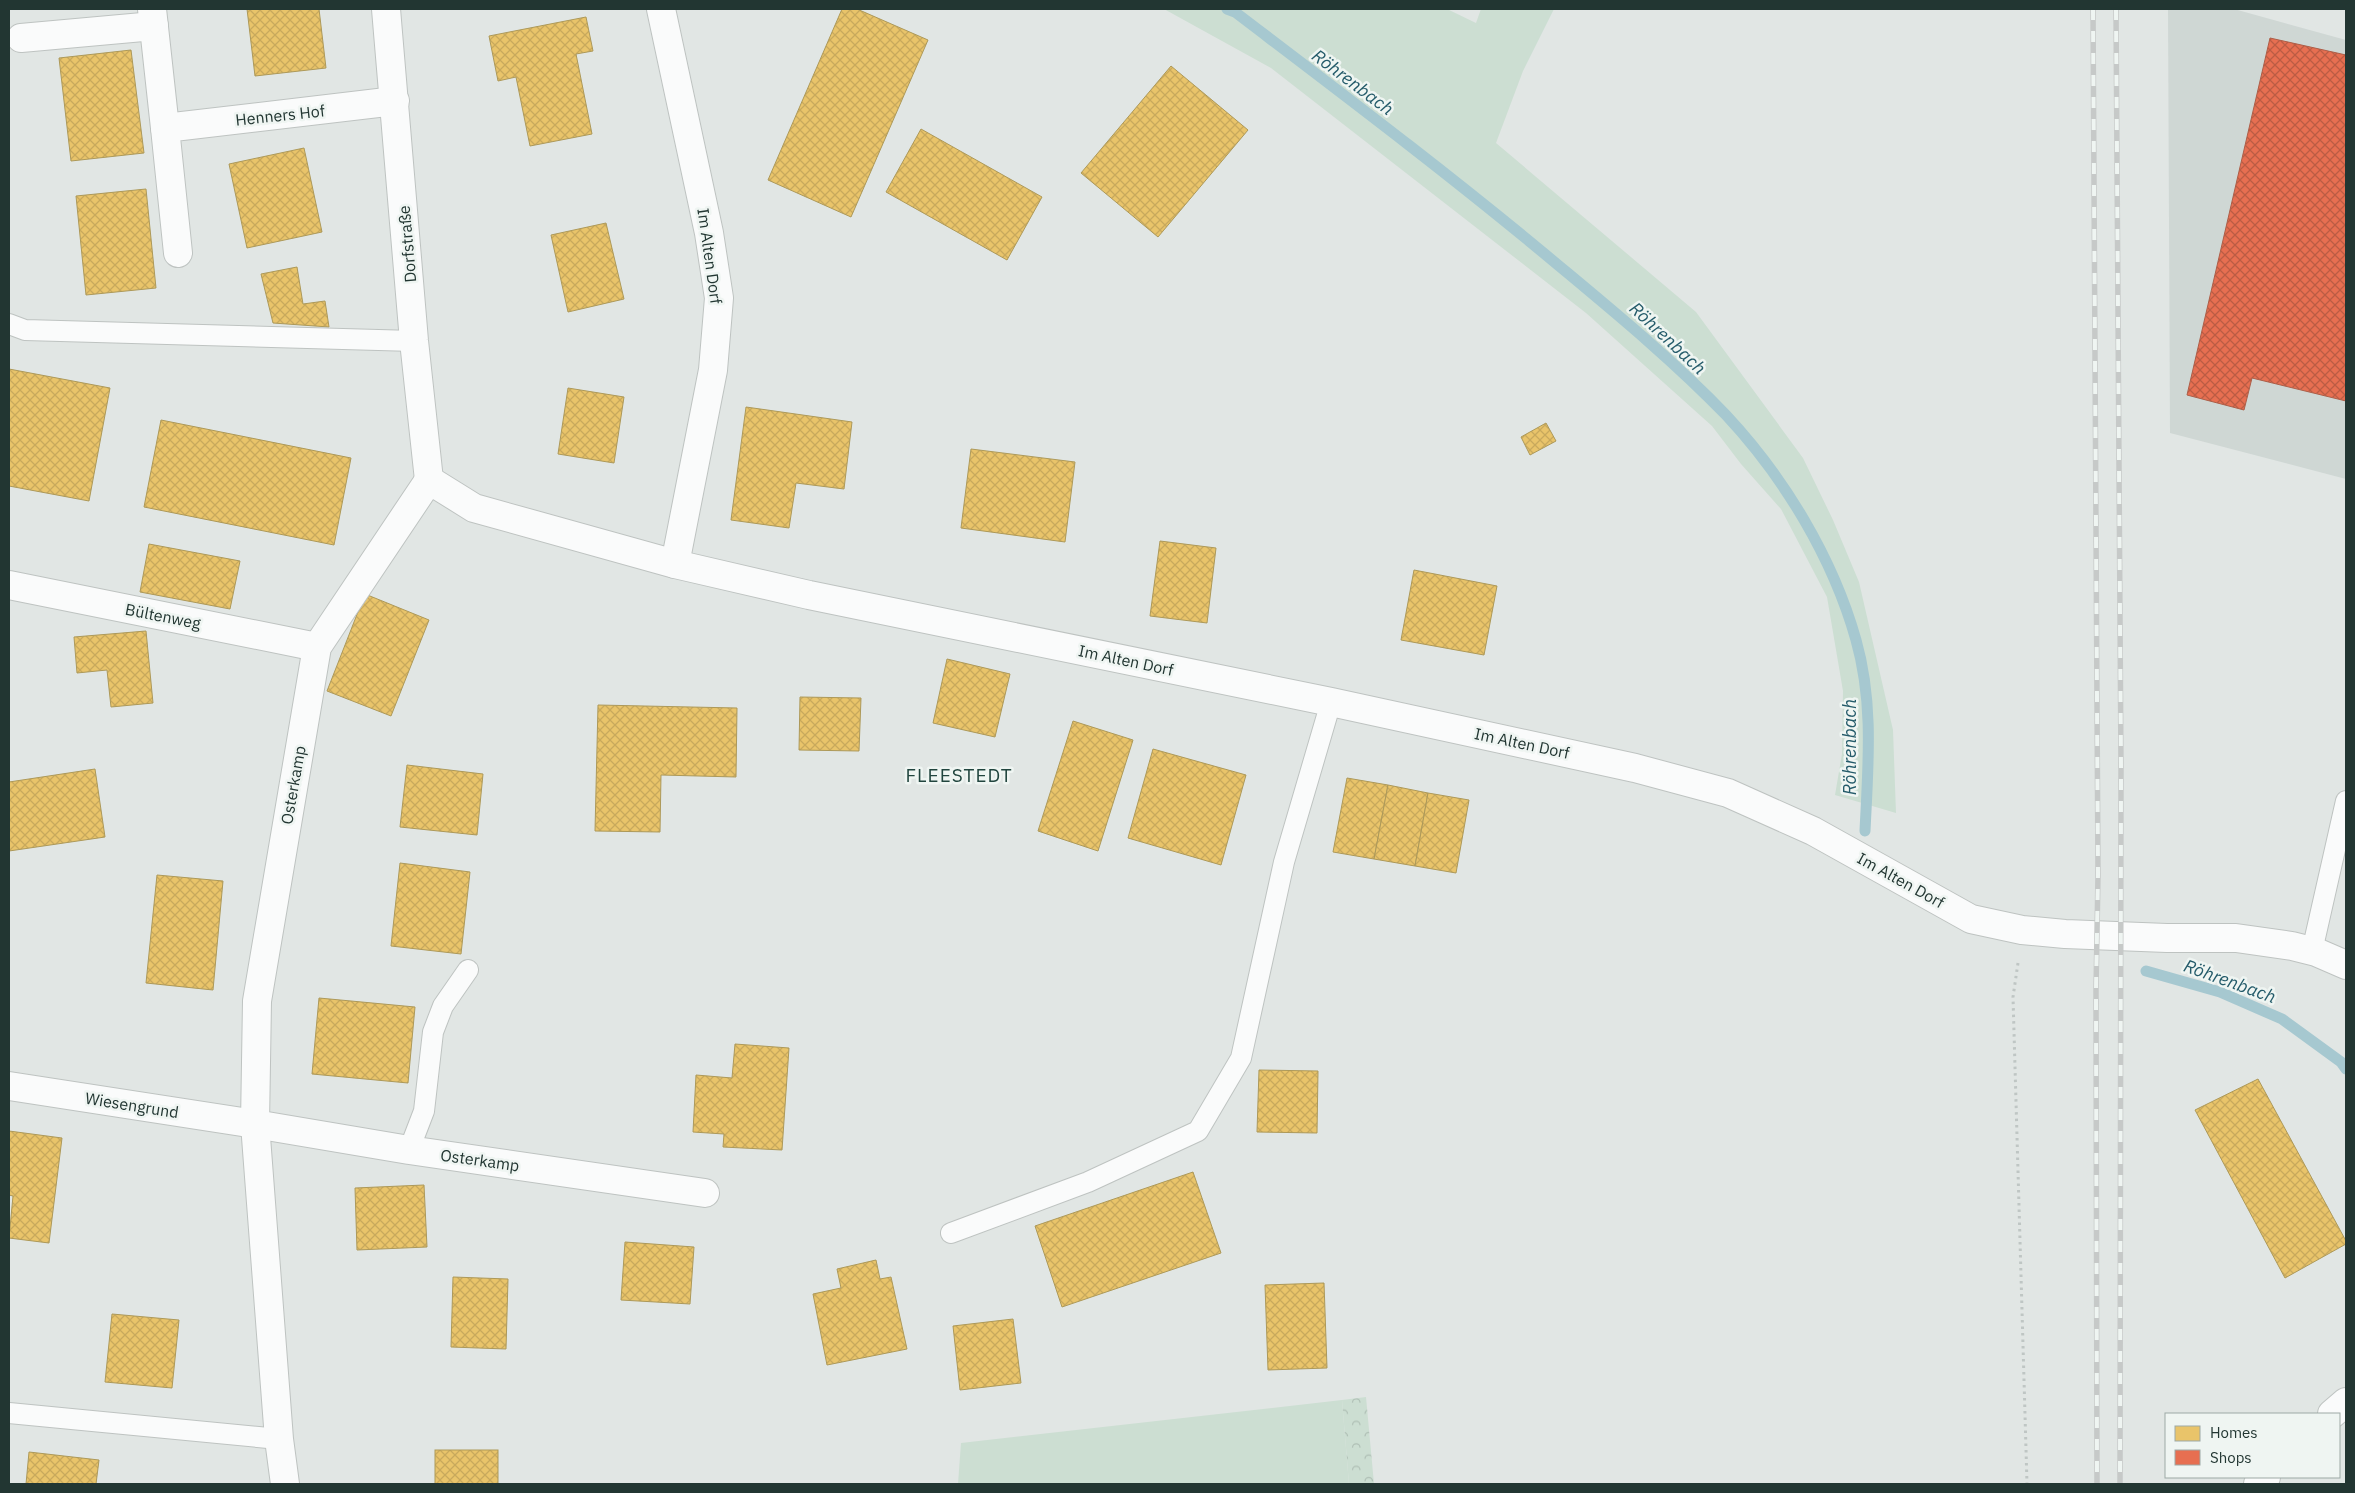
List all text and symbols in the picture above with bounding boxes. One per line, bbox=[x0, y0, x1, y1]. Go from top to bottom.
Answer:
water label: Röhrenbach bbox=[1308, 44, 1398, 120]
street label: Henners Hof bbox=[234, 100, 326, 130]
street label: Dorfstraße bbox=[394, 204, 420, 283]
street label: Im Alten Dorf bbox=[693, 207, 727, 305]
water label: Röhrenbach bbox=[1625, 297, 1711, 379]
street label: Bültenweg bbox=[123, 599, 203, 633]
street label: Im Alten Dorf bbox=[1077, 640, 1175, 680]
water label: Röhrenbach bbox=[1838, 699, 1861, 795]
street label: Im Alten Dorf bbox=[1473, 723, 1571, 763]
street label: Osterkamp bbox=[276, 744, 310, 826]
district label: FLEESTEDT bbox=[905, 763, 1013, 787]
street label: Im Alten Dorf bbox=[1854, 848, 1948, 912]
water label: Röhrenbach bbox=[2181, 954, 2279, 1008]
street label: Wiesengrund bbox=[84, 1088, 180, 1122]
street label: Osterkamp bbox=[439, 1145, 521, 1175]
legend bbox=[2165, 1413, 2340, 1478]
text: Homes bbox=[2210, 1423, 2258, 1442]
text: Shops bbox=[2210, 1448, 2252, 1467]

